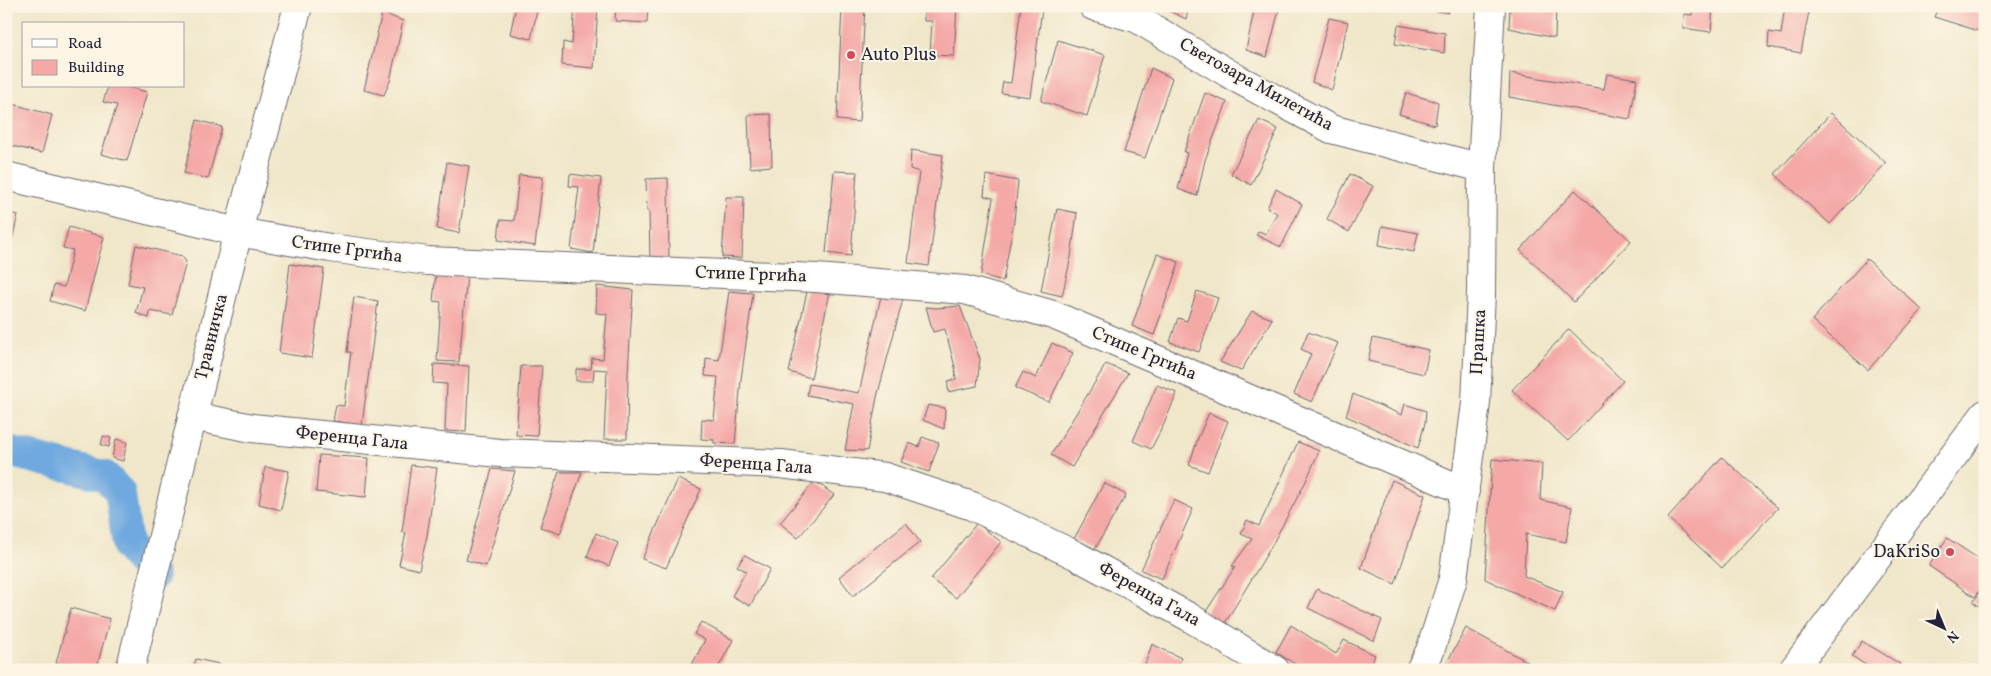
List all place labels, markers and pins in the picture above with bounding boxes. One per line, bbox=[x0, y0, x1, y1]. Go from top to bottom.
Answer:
place label: Auto Plus bbox=[861, 43, 936, 68]
marker: Auto Plus bbox=[845, 49, 857, 61]
place label: DaKriSo bbox=[1873, 540, 1940, 565]
marker: DaKriSo bbox=[1944, 546, 1956, 558]

